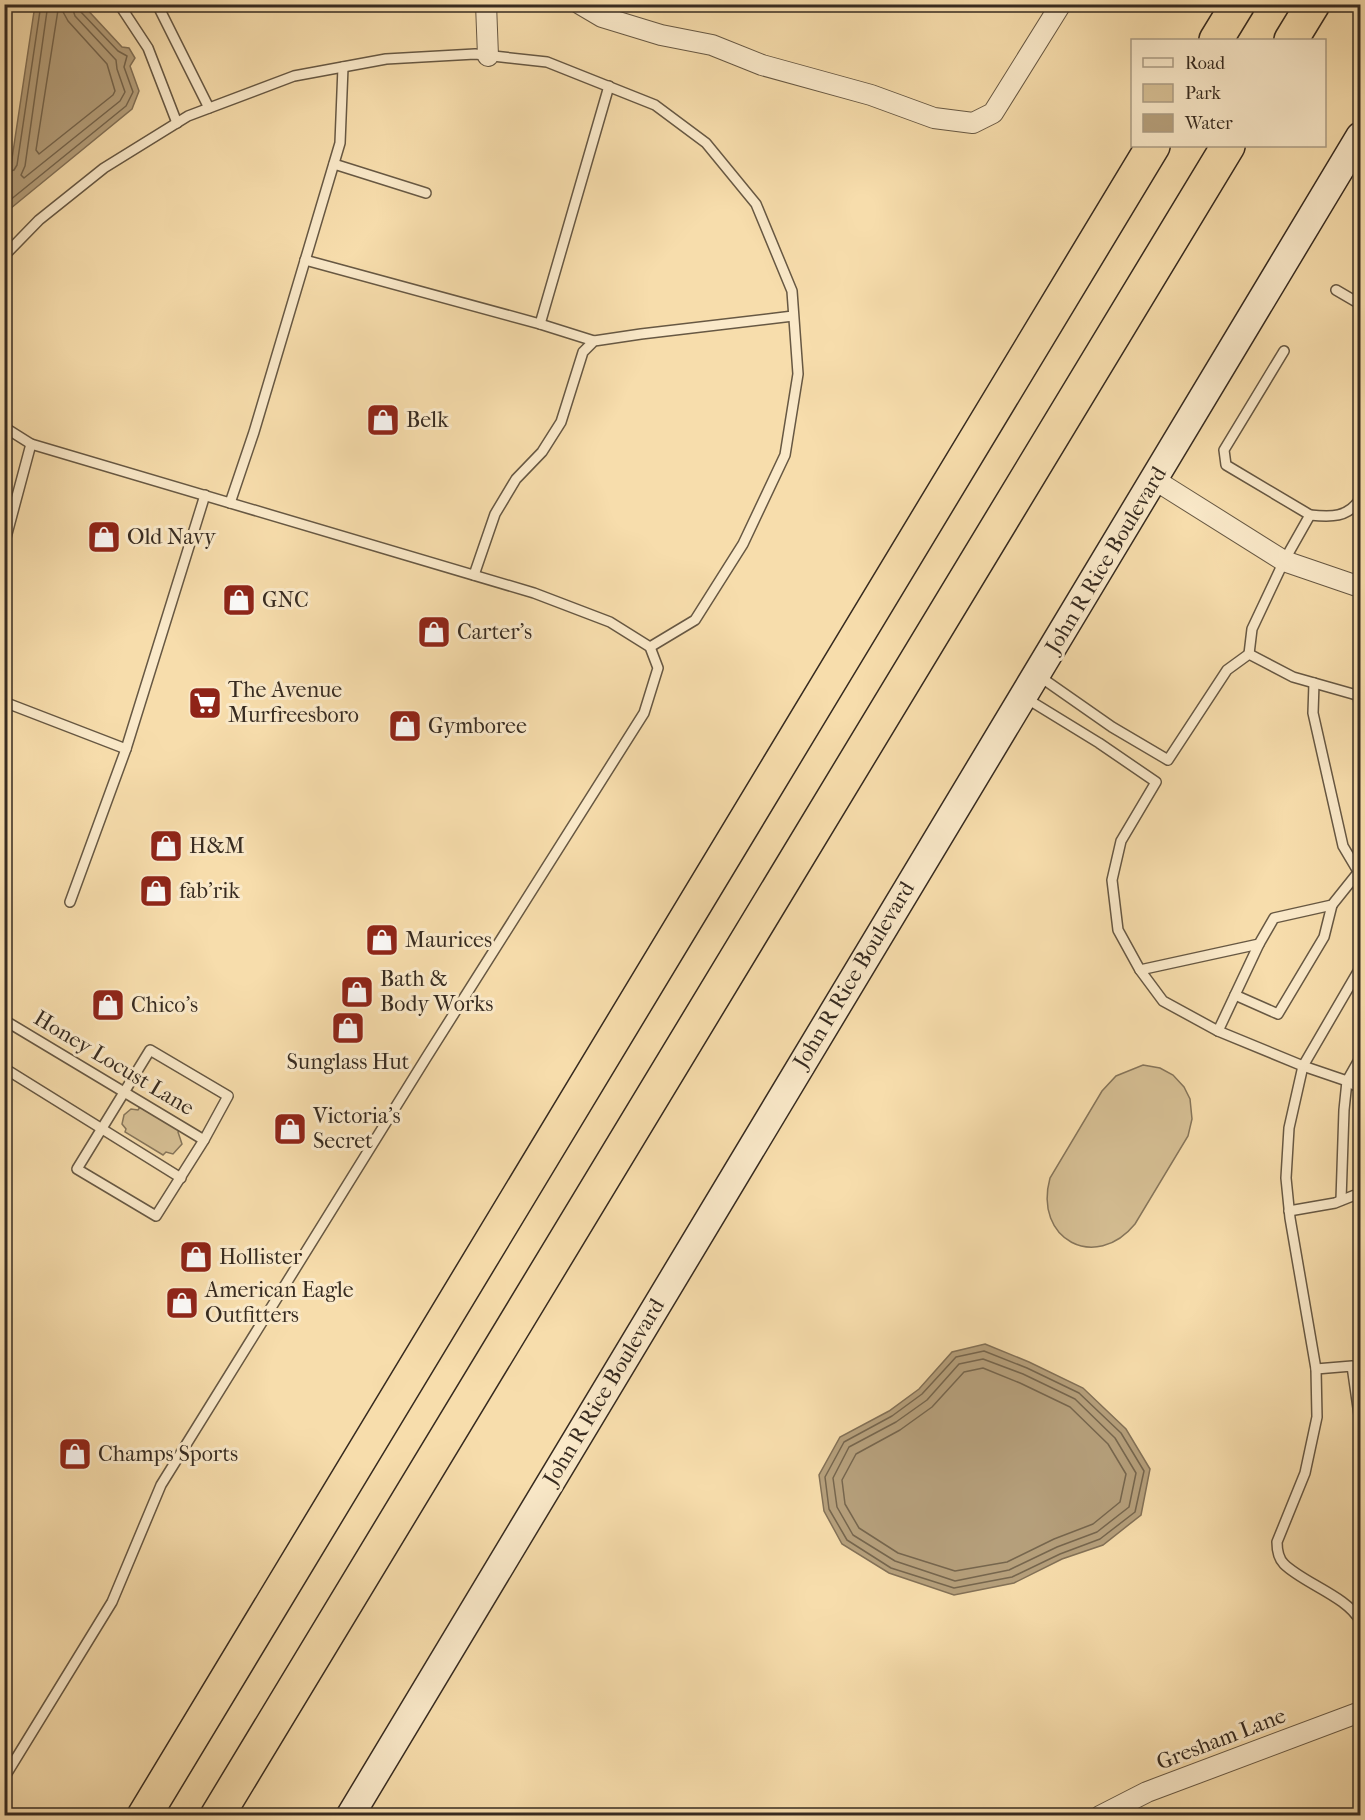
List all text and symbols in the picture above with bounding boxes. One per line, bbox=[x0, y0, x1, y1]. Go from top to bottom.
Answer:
legend bbox=[1131, 39, 1326, 147]
text: Road bbox=[1185, 53, 1225, 74]
text: Park bbox=[1185, 83, 1222, 104]
text: Water bbox=[1184, 113, 1233, 134]
shop icon: Belk bbox=[365, 402, 401, 438]
place label: Belk bbox=[406, 407, 449, 433]
street label: John R Rice Boulevard bbox=[1039, 461, 1173, 660]
shop icon: Old Navy bbox=[86, 519, 122, 555]
place label: Old Navy bbox=[127, 524, 217, 550]
shop icon: GNC bbox=[221, 582, 257, 618]
place label: GNC bbox=[262, 587, 309, 613]
shop icon: Carter's bbox=[416, 614, 452, 650]
place label: Carter's bbox=[457, 619, 532, 645]
place label: The Avenue Murfreesboro bbox=[228, 677, 359, 728]
supermarket icon: The Avenue Murfreesboro bbox=[187, 685, 223, 721]
shop icon: Gymboree bbox=[387, 708, 423, 744]
place label: Gymboree bbox=[428, 713, 527, 739]
shop icon: H&M bbox=[148, 828, 184, 864]
place label: H&M bbox=[189, 833, 245, 859]
shop icon: fab'rik bbox=[138, 873, 174, 909]
street label: John R Rice Boulevard bbox=[787, 876, 921, 1075]
place label: fab'rik bbox=[179, 878, 241, 904]
shop icon: Maurices bbox=[364, 922, 400, 958]
place label: Maurices bbox=[405, 927, 492, 953]
place label: Bath & Body Works bbox=[380, 966, 493, 1017]
shop icon: Bath & Body Works bbox=[339, 974, 375, 1010]
shop icon: Chico's bbox=[90, 987, 126, 1023]
place label: Chico's bbox=[131, 992, 198, 1018]
street label: Honey Locust Lane bbox=[29, 1005, 199, 1121]
shop icon: Sunglass Hut bbox=[330, 1010, 366, 1046]
place label: Sunglass Hut bbox=[287, 1049, 410, 1075]
place label: Victoria's Secret bbox=[312, 1103, 401, 1154]
shop icon: Victoria's Secret bbox=[272, 1111, 308, 1147]
shop icon: Hollister bbox=[178, 1239, 214, 1275]
place label: Hollister bbox=[219, 1244, 303, 1270]
place label: American Eagle Outfitters bbox=[204, 1277, 354, 1328]
shop icon: American Eagle Outfitters bbox=[164, 1285, 200, 1321]
street label: John R Rice Boulevard bbox=[537, 1293, 671, 1492]
shop icon: Champs Sports bbox=[57, 1436, 93, 1472]
place label: Champs Sports bbox=[98, 1441, 238, 1467]
street label: Gresham Lane bbox=[1153, 1702, 1289, 1776]

